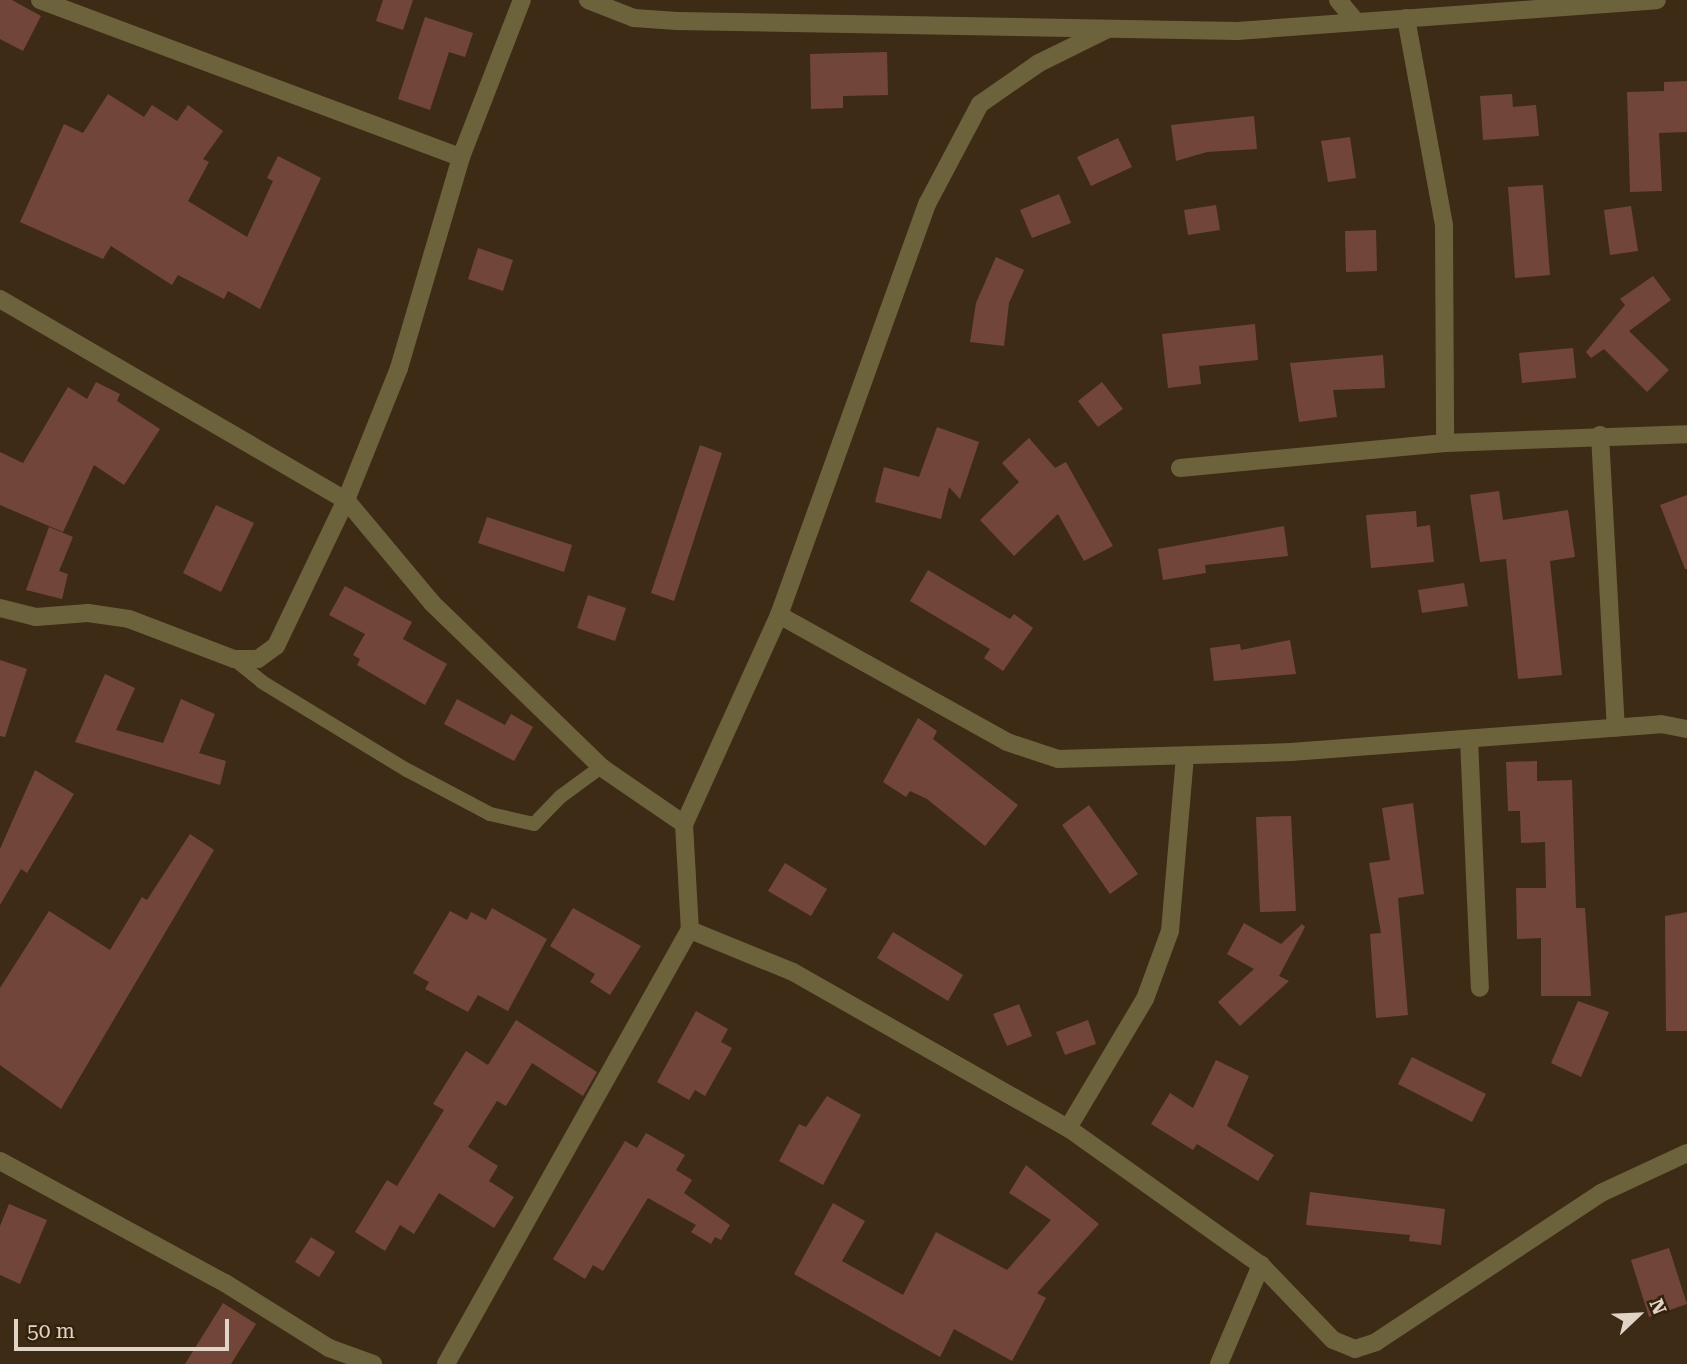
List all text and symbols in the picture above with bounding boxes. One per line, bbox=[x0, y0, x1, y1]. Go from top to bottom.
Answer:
north arrow bbox=[1603, 1280, 1673, 1350]
text: N bbox=[1644, 1295, 1671, 1318]
scale bar bbox=[18, 1304, 233, 1348]
text: 50 m bbox=[27, 1319, 75, 1343]

